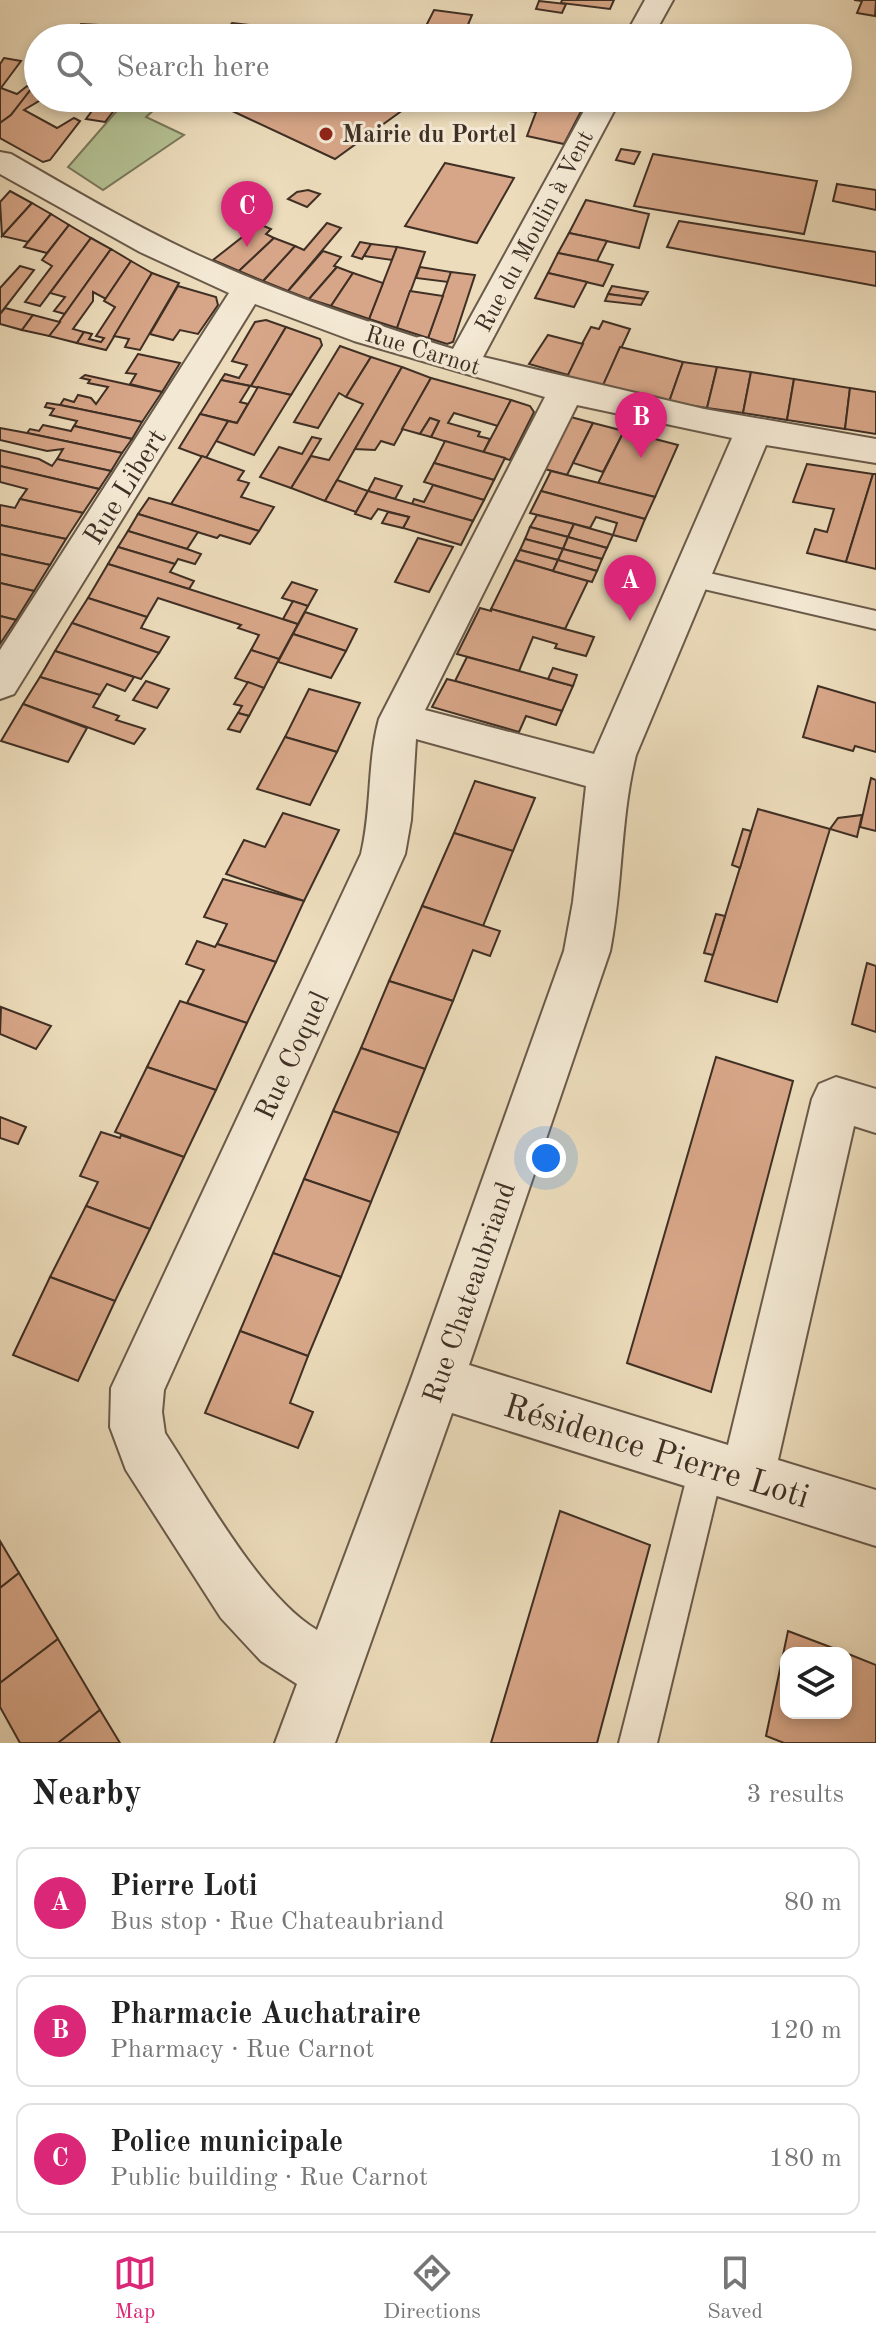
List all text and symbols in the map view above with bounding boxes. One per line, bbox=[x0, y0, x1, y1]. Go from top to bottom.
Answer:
search box bbox=[24, 24, 852, 112]
icon: search bbox=[52, 46, 96, 90]
text: Search here bbox=[116, 53, 270, 83]
place label: Mairie du Portel bbox=[342, 124, 517, 148]
marker: Mairie du Portel bbox=[317, 125, 335, 143]
street label: Rue du Moulin à Vent bbox=[472, 127, 599, 337]
pin: C bbox=[221, 181, 273, 247]
street label: Rue Carnot bbox=[362, 323, 483, 381]
pin: B bbox=[615, 392, 667, 458]
street label: Rue Libert bbox=[80, 425, 173, 550]
pin: A bbox=[604, 555, 656, 621]
street label: Rue Coquel bbox=[252, 988, 336, 1125]
your location bbox=[526, 1138, 566, 1178]
street label: Rue Chateaubriand bbox=[420, 1179, 522, 1407]
street label: Résidence Pierre Loti bbox=[499, 1390, 813, 1516]
map controls bbox=[780, 1647, 852, 1719]
button: layers bbox=[780, 1647, 852, 1719]
text: Nearby bbox=[32, 1778, 142, 1812]
text: 3 results bbox=[746, 1782, 844, 1808]
text: Pierre Loti bbox=[110, 1872, 258, 1902]
text: A bbox=[50, 1890, 70, 1916]
text: 80 m bbox=[784, 1890, 842, 1916]
text: Bus stop · Rue Chateaubriand bbox=[110, 1909, 444, 1935]
text: Pharmacie Auchatraire bbox=[110, 2000, 421, 2030]
text: B bbox=[51, 2018, 69, 2044]
text: 120 m bbox=[769, 2018, 842, 2044]
text: Pharmacy · Rue Carnot bbox=[110, 2037, 374, 2063]
text: Police municipale bbox=[110, 2128, 343, 2158]
text: C bbox=[51, 2146, 69, 2172]
text: 180 m bbox=[769, 2146, 842, 2172]
text: Public building · Rue Carnot bbox=[110, 2165, 428, 2191]
tab: Map bbox=[113, 2251, 157, 2326]
tab: Directions bbox=[383, 2251, 481, 2326]
tab: Saved bbox=[707, 2251, 763, 2326]

